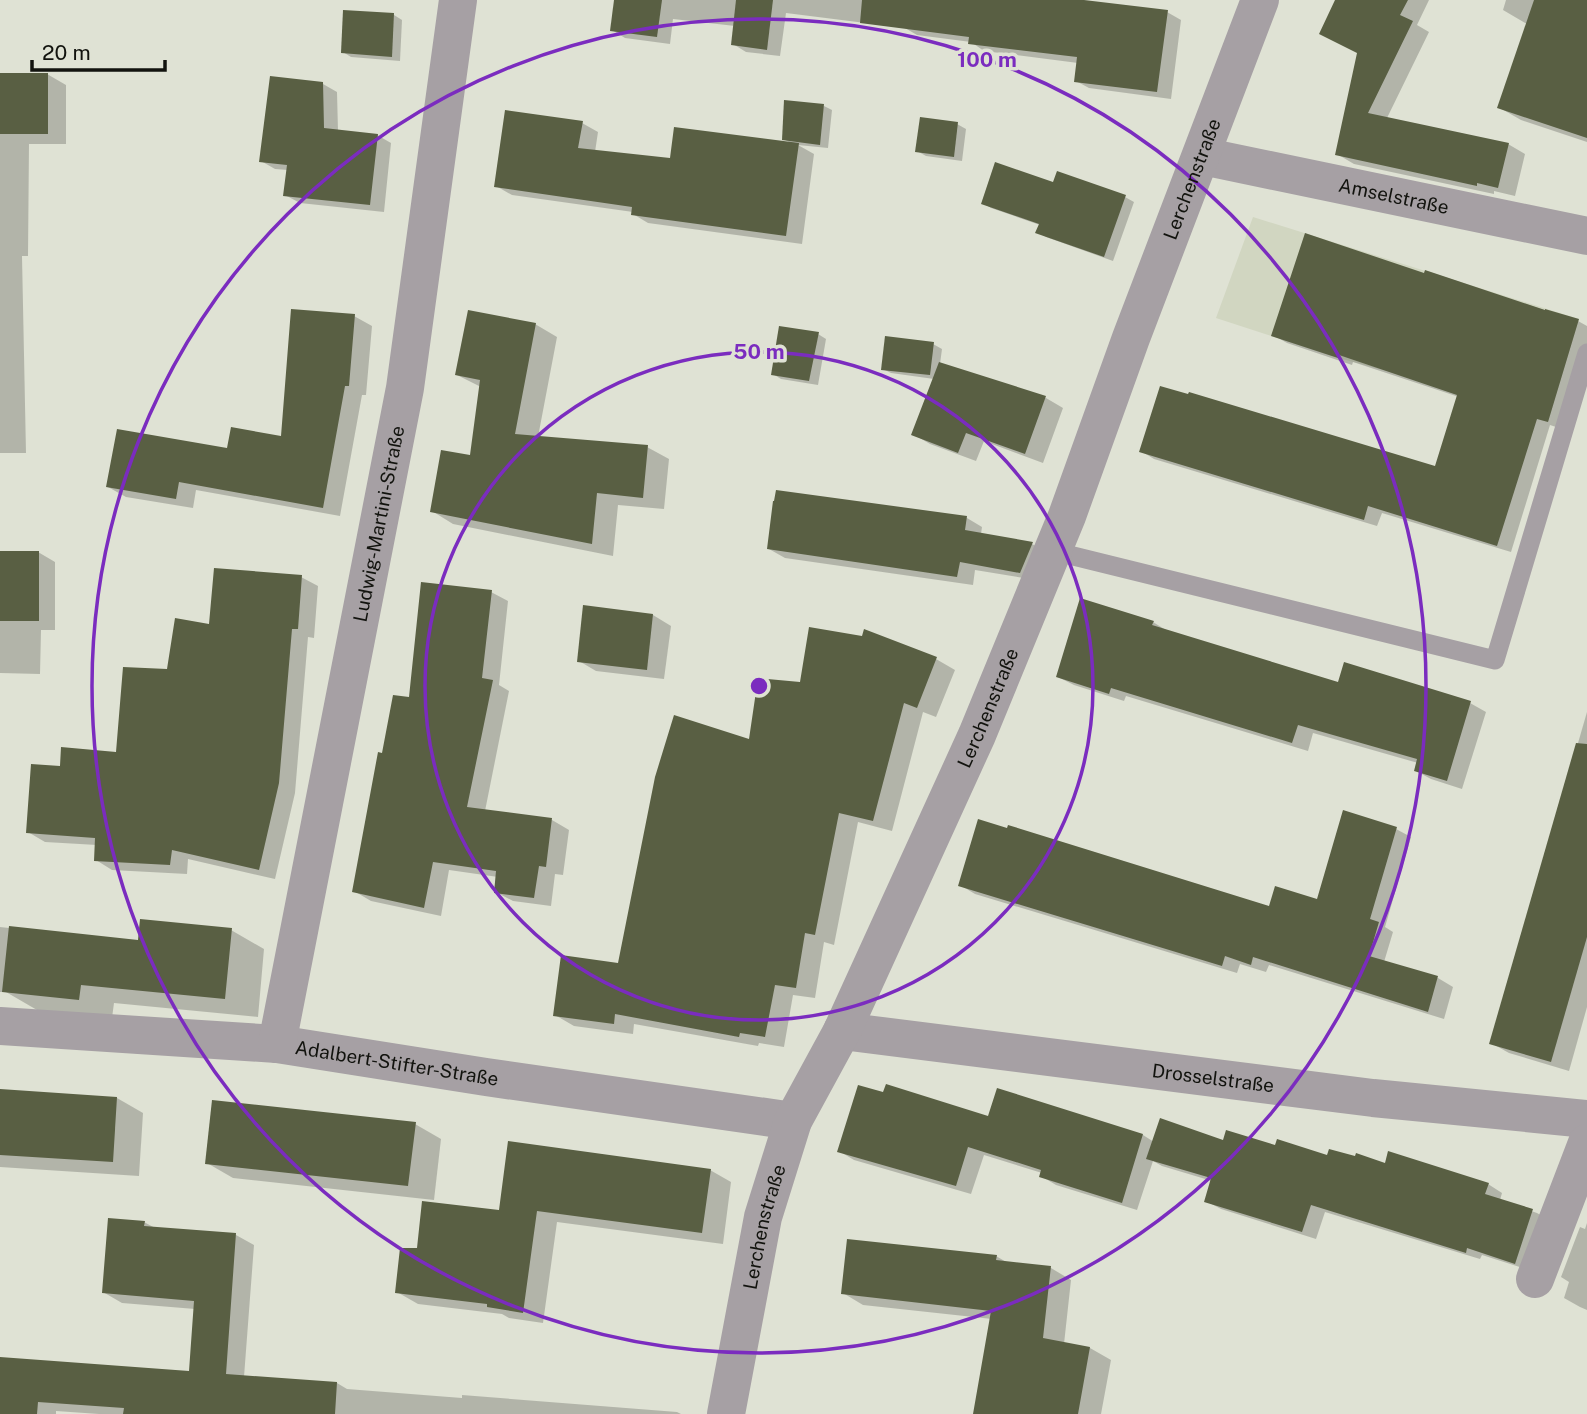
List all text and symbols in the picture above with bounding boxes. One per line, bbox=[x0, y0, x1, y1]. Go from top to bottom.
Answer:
scale bar bbox=[32, 28, 164, 72]
text: 20 m bbox=[42, 40, 91, 65]
text: 100 m bbox=[957, 47, 1017, 72]
street label: Lerchenstraße bbox=[1159, 115, 1225, 243]
street label: Amselstraße bbox=[1337, 174, 1451, 218]
text: 50 m bbox=[733, 339, 785, 364]
street label: Ludwig-Martini-Straße bbox=[349, 424, 408, 624]
street label: Lerchenstraße bbox=[953, 645, 1023, 771]
centre of rings bbox=[747, 674, 771, 698]
street label: Adalbert-Stifter-Straße bbox=[294, 1036, 500, 1090]
street label: Drosselstraße bbox=[1151, 1059, 1275, 1096]
street label: Lerchenstraße bbox=[739, 1162, 790, 1291]

